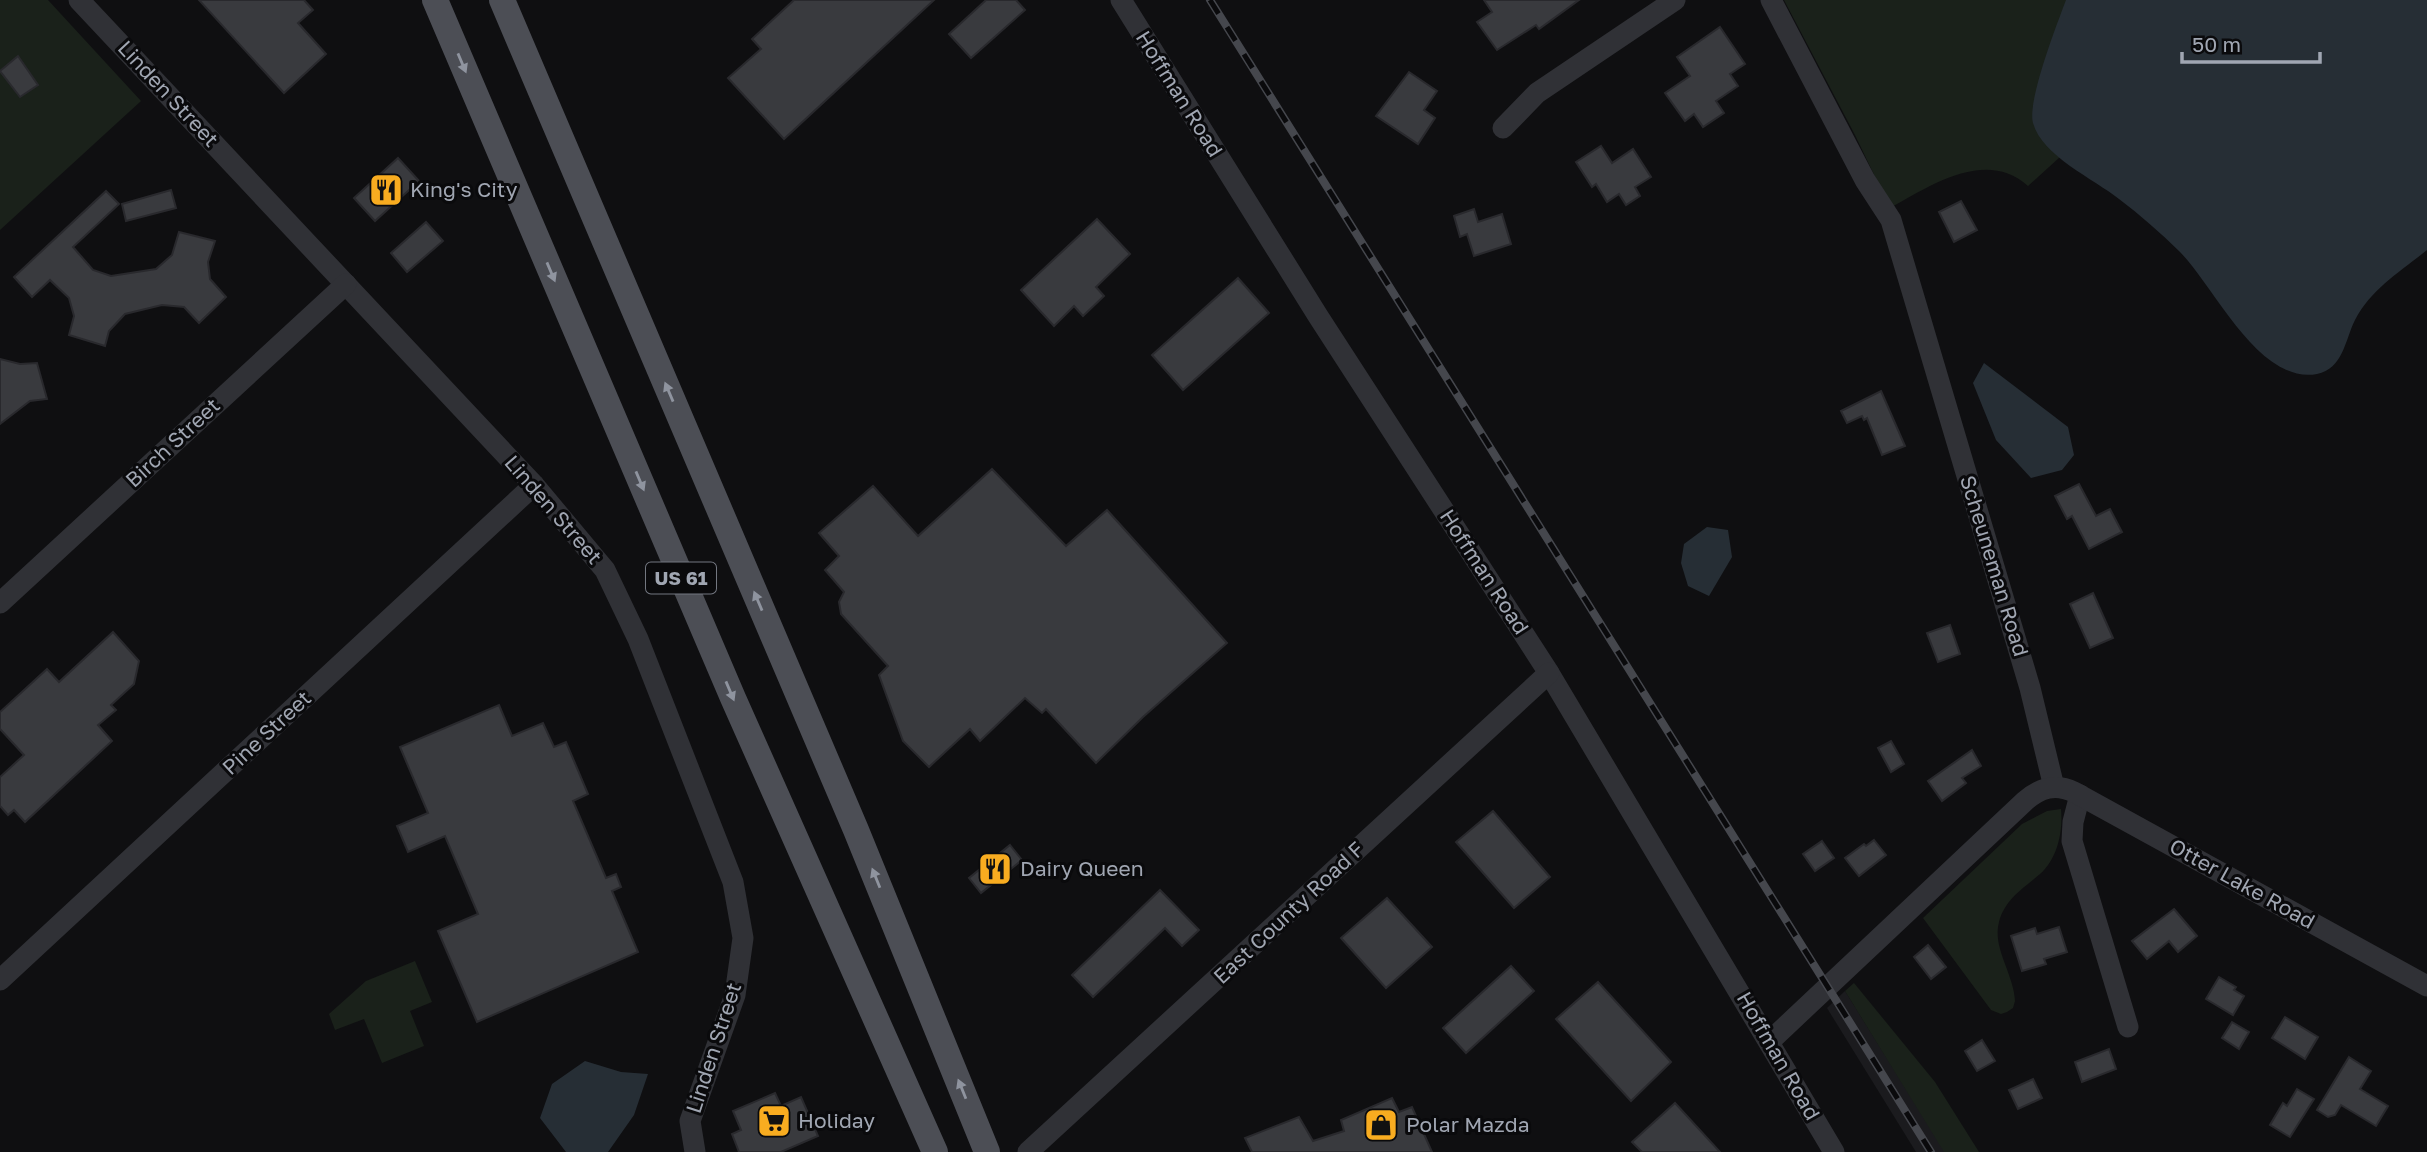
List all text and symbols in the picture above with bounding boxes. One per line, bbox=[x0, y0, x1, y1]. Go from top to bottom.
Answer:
scale bar bbox=[2182, 21, 2320, 65]
street label: Hoffman Road bbox=[1131, 26, 1229, 161]
text: 50 m bbox=[2192, 31, 2241, 57]
street label: Linden Street bbox=[113, 35, 225, 152]
one-way arrow bbox=[456, 53, 468, 73]
restaurant icon: King's City bbox=[367, 171, 405, 209]
place label: King's City bbox=[410, 176, 518, 202]
one-way arrow bbox=[545, 262, 557, 282]
one-way arrow bbox=[663, 381, 674, 402]
street label: Birch Street bbox=[120, 392, 225, 493]
street label: Linden Street bbox=[499, 450, 608, 569]
one-way arrow bbox=[635, 471, 646, 492]
street label: Scheuneman Road bbox=[1955, 472, 2035, 659]
street label: Hoffman Road bbox=[1435, 504, 1535, 639]
road number: US 61 bbox=[646, 562, 716, 594]
one-way arrow bbox=[753, 590, 764, 611]
one-way arrow bbox=[724, 680, 735, 701]
street label: Pine Street bbox=[217, 685, 316, 780]
street label: Otter Lake Road bbox=[2165, 832, 2320, 934]
street label: East County Road F bbox=[1208, 836, 1369, 989]
restaurant icon: Dairy Queen bbox=[976, 850, 1014, 888]
place label: Dairy Queen bbox=[1020, 855, 1144, 881]
one-way arrow bbox=[870, 867, 881, 888]
street label: Linden Street bbox=[680, 979, 746, 1116]
street label: Hoffman Road bbox=[1732, 987, 1826, 1124]
one-way arrow bbox=[956, 1078, 967, 1099]
supermarket icon: Holiday bbox=[755, 1102, 793, 1140]
shop icon: Polar Mazda bbox=[1362, 1106, 1400, 1144]
place label: Holiday bbox=[798, 1107, 875, 1133]
place label: Polar Mazda bbox=[1406, 1111, 1530, 1137]

